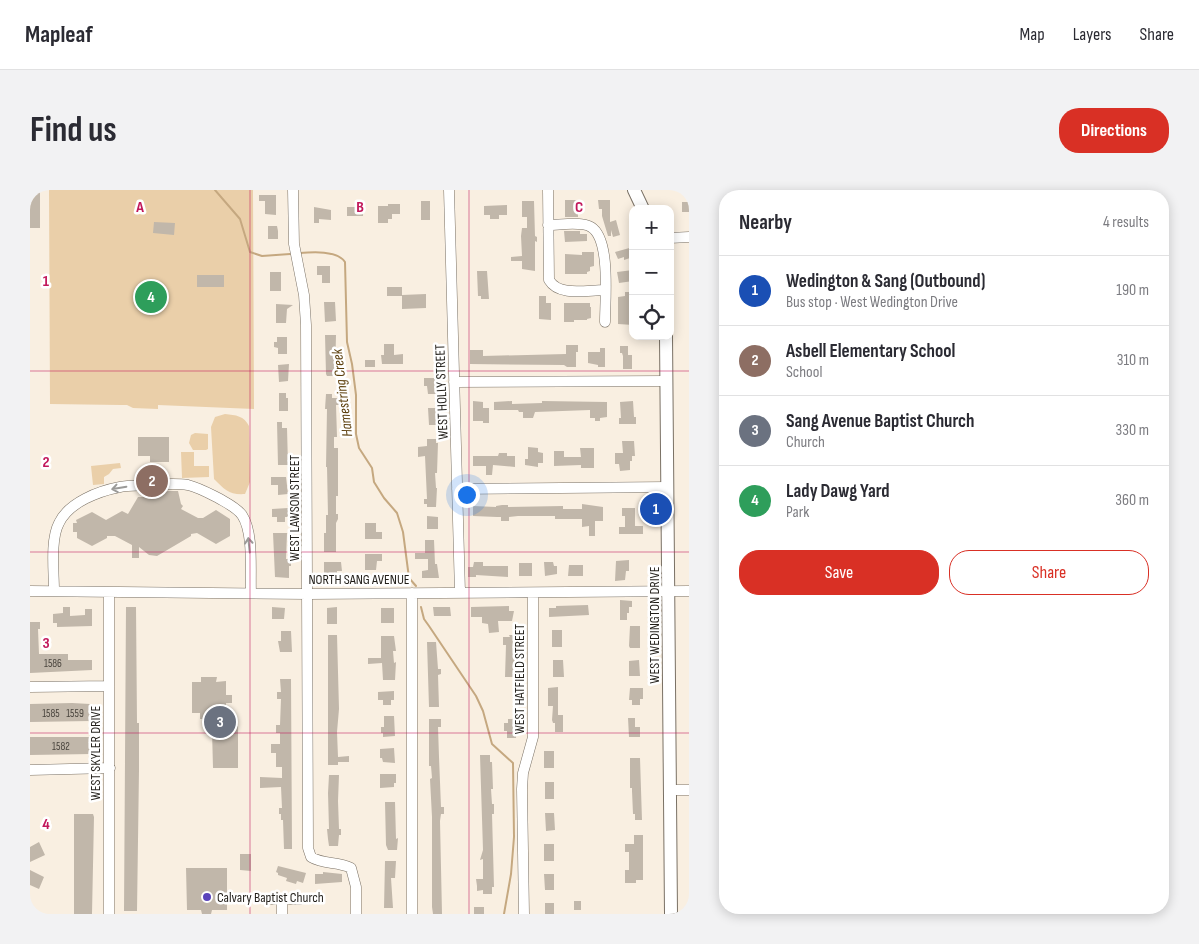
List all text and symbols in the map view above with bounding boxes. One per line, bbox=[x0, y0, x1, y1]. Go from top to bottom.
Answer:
text: Mapleaf bbox=[25, 20, 93, 49]
text: Map bbox=[1020, 24, 1045, 45]
text: Layers bbox=[1073, 24, 1112, 45]
text: Share bbox=[1140, 24, 1174, 45]
button: Directions bbox=[1059, 108, 1169, 153]
text: Find us bbox=[30, 109, 117, 152]
text: A bbox=[135, 198, 144, 217]
text: B bbox=[356, 198, 364, 217]
text: C bbox=[575, 198, 583, 217]
map controls bbox=[629, 205, 674, 340]
button: + bbox=[629, 205, 674, 250]
text: Nearby bbox=[739, 210, 792, 235]
text: 4 results bbox=[1103, 213, 1149, 232]
button: − bbox=[629, 250, 674, 295]
text: Wedington & Sang (Outbound) bbox=[786, 270, 985, 293]
text: 1 bbox=[43, 272, 50, 291]
pin: 4 bbox=[135, 278, 167, 316]
text: 1 bbox=[752, 281, 758, 300]
text: 190 m bbox=[1116, 281, 1149, 300]
text: Bus stop · West Wedington Drive bbox=[786, 293, 958, 312]
button: locate bbox=[629, 295, 674, 340]
text: Asbell Elementary School bbox=[786, 340, 955, 363]
street label: WEST HOLLY STREET bbox=[431, 344, 452, 440]
water label: Hamestring Creek bbox=[328, 347, 357, 438]
text: 2 bbox=[751, 351, 759, 370]
text: 310 m bbox=[1117, 351, 1149, 370]
text: School bbox=[786, 363, 822, 382]
text: Sang Avenue Baptist Church bbox=[786, 410, 975, 433]
text: 3 bbox=[751, 421, 759, 440]
text: 330 m bbox=[1116, 421, 1149, 440]
text: Church bbox=[786, 433, 825, 452]
text: 2 bbox=[42, 453, 50, 472]
street label: WEST LAWSON STREET bbox=[286, 455, 303, 561]
pin: 2 bbox=[136, 462, 168, 500]
text: Lady Dawg Yard bbox=[786, 480, 890, 503]
your location bbox=[454, 482, 480, 508]
one-way arrow bbox=[112, 483, 128, 493]
pin: 1 bbox=[640, 490, 672, 528]
text: 4 bbox=[751, 491, 759, 510]
text: 360 m bbox=[1115, 491, 1149, 510]
text: Park bbox=[786, 503, 809, 522]
one-way arrow bbox=[244, 537, 254, 553]
button: Save bbox=[739, 550, 939, 595]
button: Share bbox=[949, 550, 1149, 595]
street label: WEST WEDINGTON DRIVE bbox=[646, 566, 663, 684]
street label: NORTH SANG AVENUE bbox=[308, 571, 410, 588]
street label: WEST HATFIELD STREET bbox=[511, 623, 528, 734]
text: 3 bbox=[42, 634, 50, 653]
house number: 1586 bbox=[44, 657, 62, 670]
pin: 3 bbox=[204, 703, 236, 741]
street label: WEST SKYLER DRIVE bbox=[87, 705, 104, 800]
house number: 1585 bbox=[42, 707, 60, 720]
house number: 1559 bbox=[66, 707, 84, 720]
house number: 1582 bbox=[52, 740, 70, 753]
text: 4 bbox=[42, 815, 50, 834]
place label: Calvary Baptist Church bbox=[217, 889, 324, 906]
marker: Calvary Baptist Church bbox=[201, 891, 213, 903]

